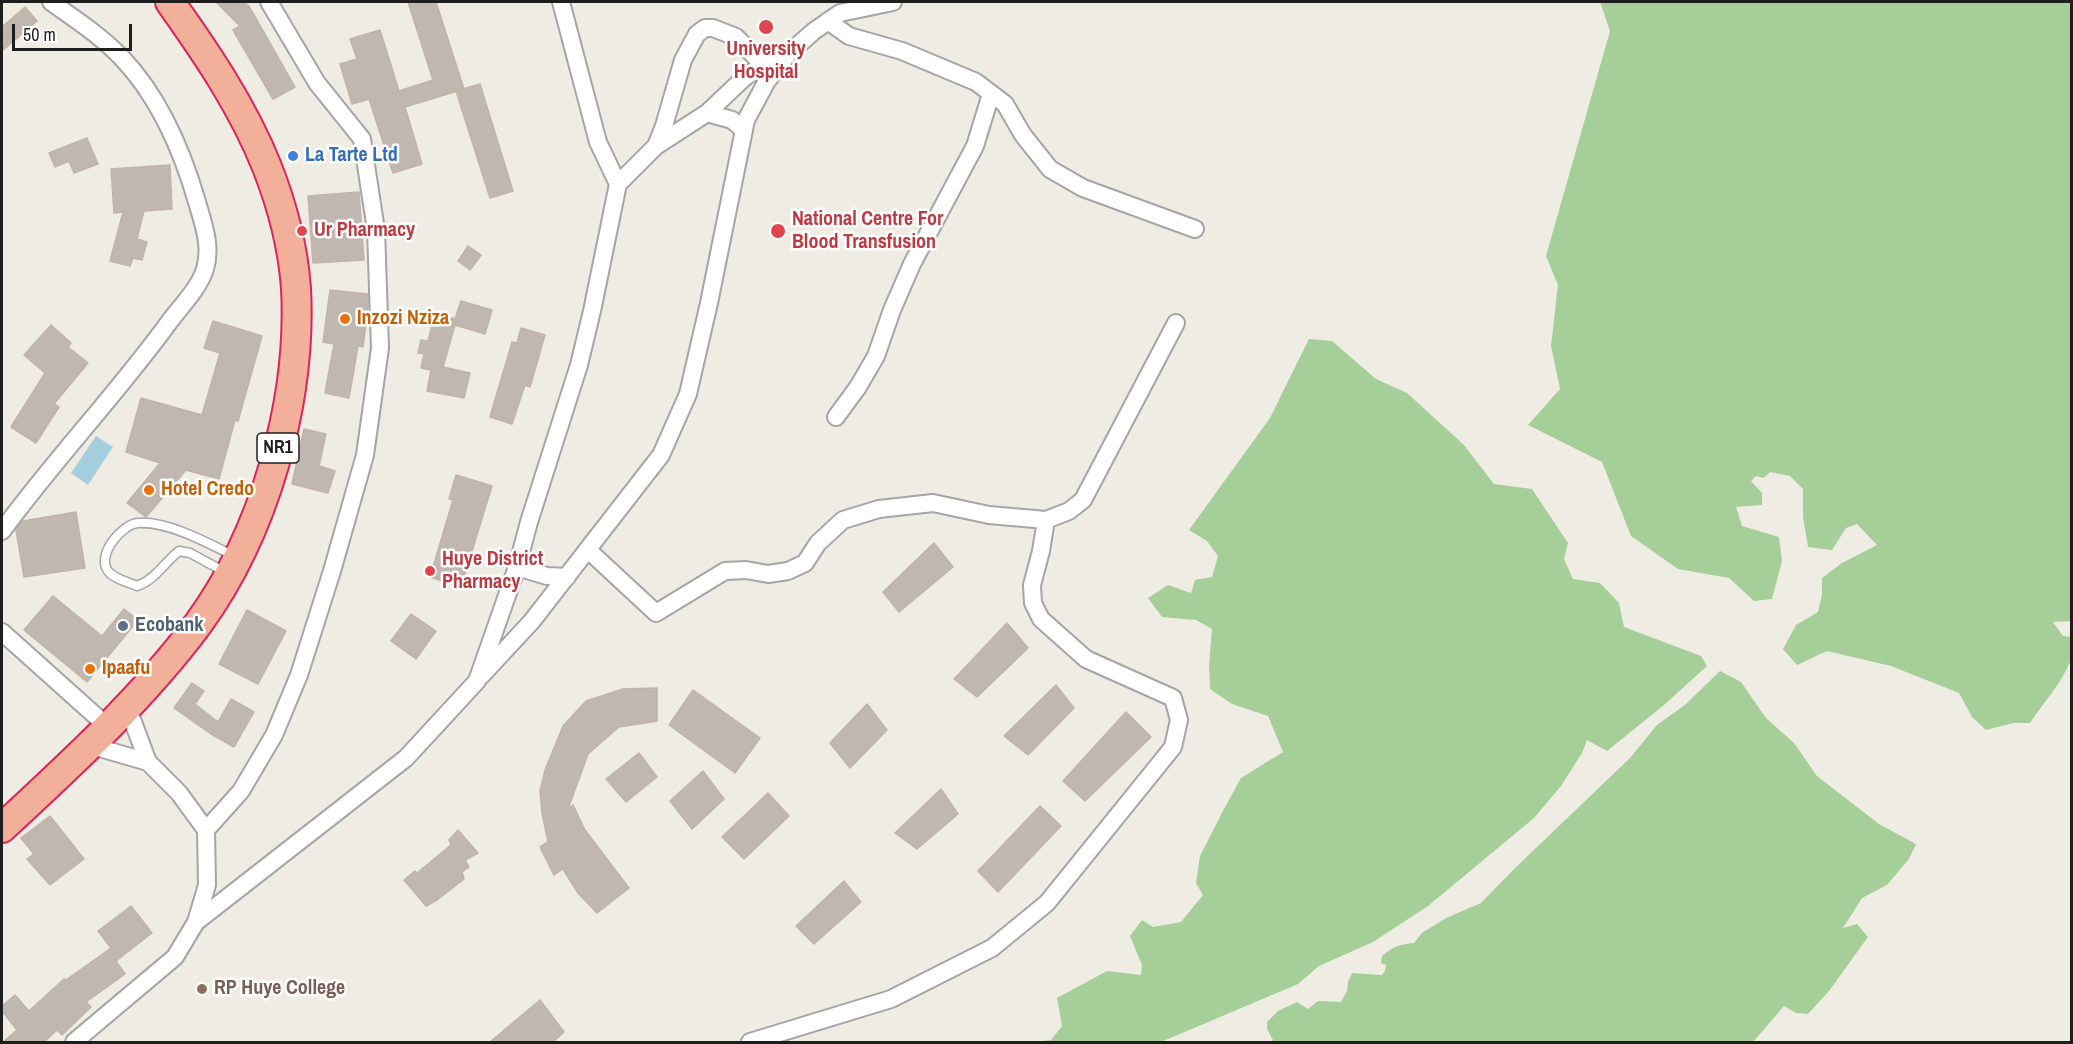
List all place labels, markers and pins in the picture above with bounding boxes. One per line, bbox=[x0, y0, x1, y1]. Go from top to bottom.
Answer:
marker: University Hospital bbox=[757, 18, 775, 36]
place label: University Hospital bbox=[726, 38, 806, 85]
place label: La Tarte Ltd bbox=[305, 144, 398, 168]
marker: La Tarte Ltd bbox=[286, 149, 300, 163]
place label: National Centre For Blood Transfusion bbox=[792, 208, 943, 255]
place label: Ur Pharmacy bbox=[314, 219, 415, 243]
marker: National Centre For Blood Transfusion bbox=[769, 222, 787, 240]
marker: Ur Pharmacy bbox=[295, 224, 309, 238]
place label: Inzozi Nziza bbox=[357, 307, 449, 331]
marker: Inzozi Nziza bbox=[338, 312, 352, 326]
place label: Hotel Credo bbox=[161, 478, 254, 502]
marker: Hotel Credo bbox=[142, 483, 156, 497]
place label: Huye District Pharmacy bbox=[442, 548, 543, 595]
marker: Huye District Pharmacy bbox=[423, 564, 437, 578]
place label: Ecobank bbox=[135, 614, 203, 638]
marker: Ecobank bbox=[116, 619, 130, 633]
place label: Ipaafu bbox=[102, 657, 150, 681]
marker: Ipaafu bbox=[83, 662, 97, 676]
place label: RP Huye College bbox=[214, 977, 345, 1001]
marker: RP Huye College bbox=[195, 982, 209, 996]

